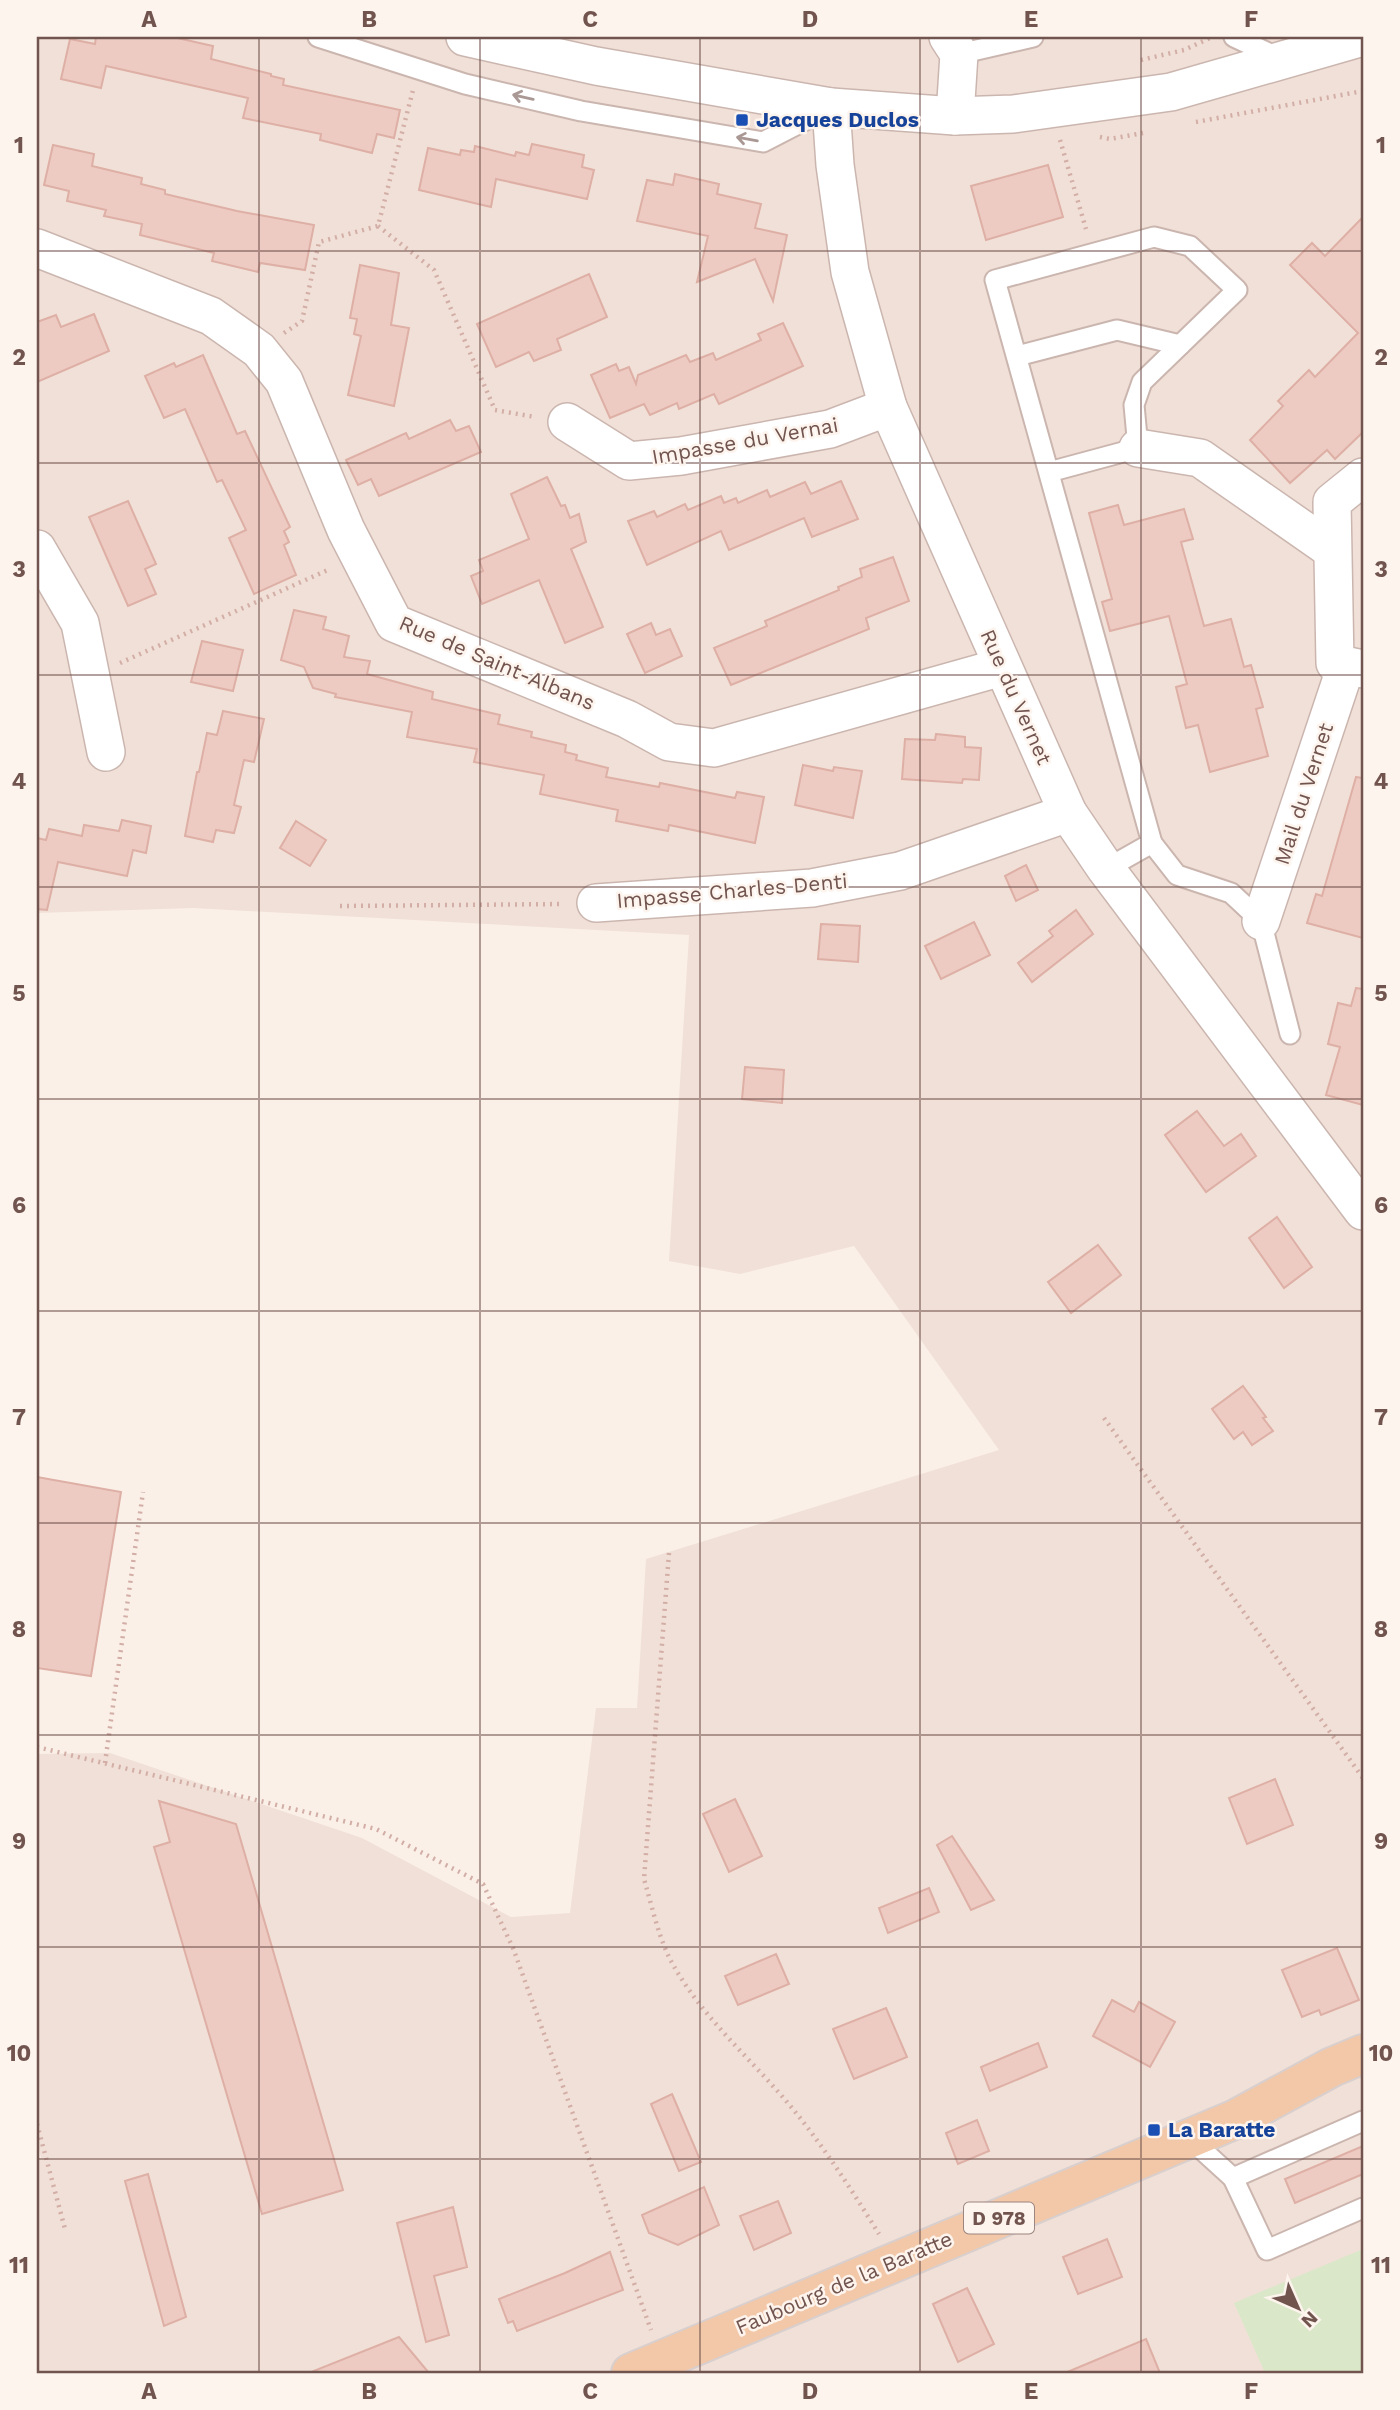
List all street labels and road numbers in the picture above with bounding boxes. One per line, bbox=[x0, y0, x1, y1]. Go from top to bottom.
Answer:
street label: Impasse du Vernai bbox=[650, 412, 840, 469]
street label: Rue de Saint-Albans bbox=[396, 610, 599, 715]
street label: Rue du Vernet bbox=[975, 625, 1058, 769]
street label: Mail du Vernet bbox=[1269, 720, 1338, 868]
street label: Impasse Charles Denti bbox=[615, 868, 848, 913]
road number: D 978 bbox=[964, 2202, 1034, 2234]
street label: Faubourg de la Baratte bbox=[732, 2226, 956, 2340]

